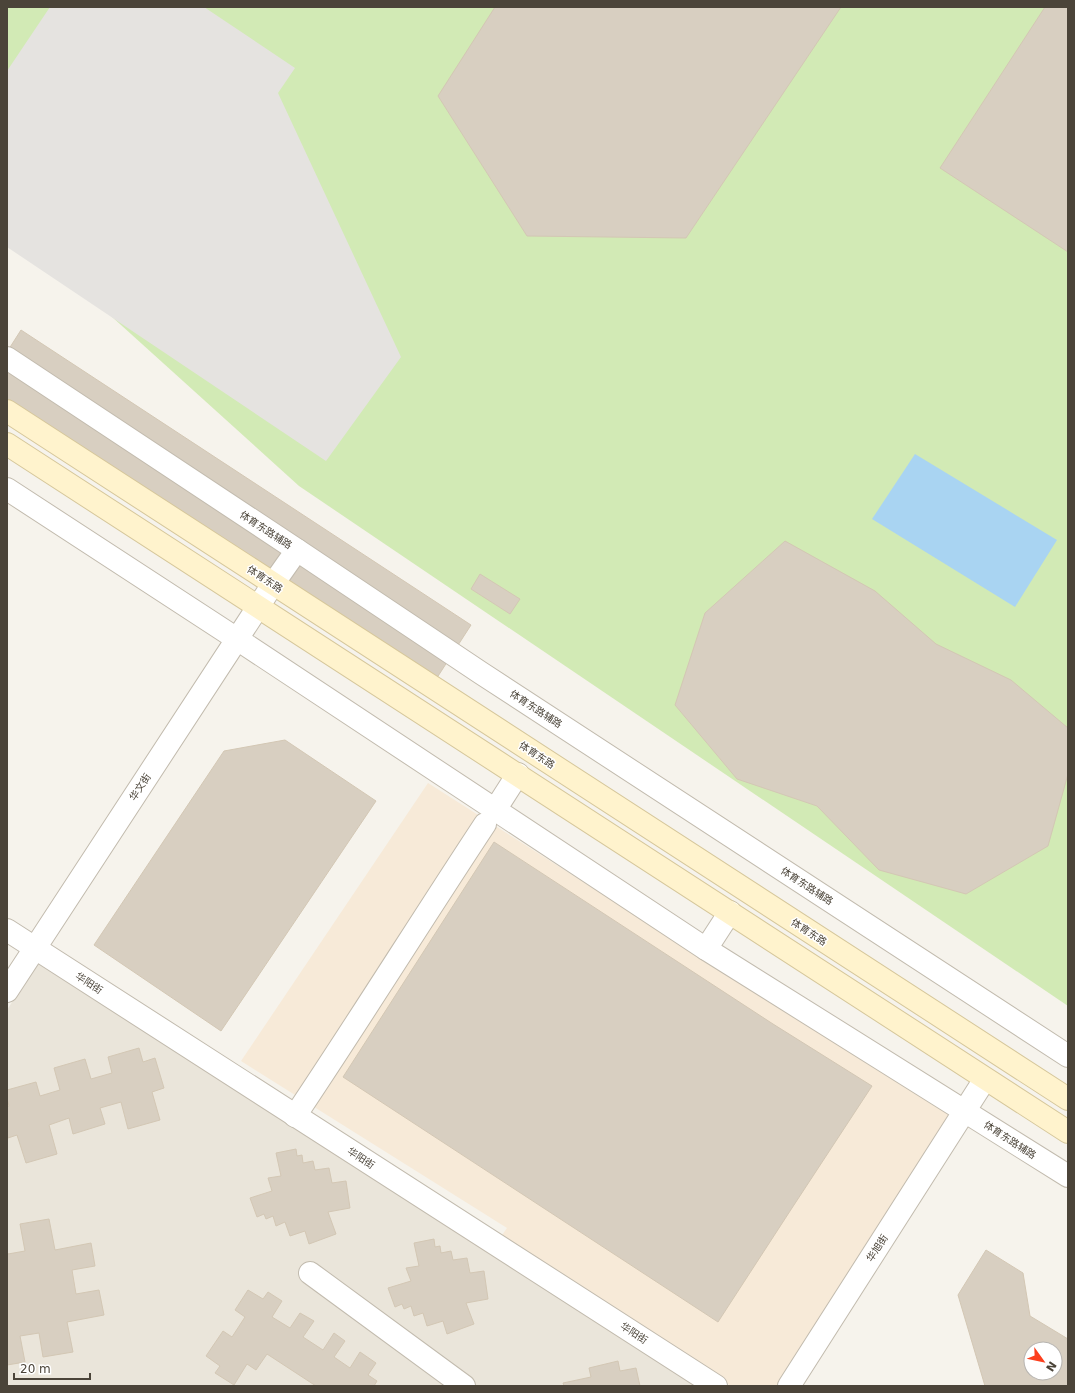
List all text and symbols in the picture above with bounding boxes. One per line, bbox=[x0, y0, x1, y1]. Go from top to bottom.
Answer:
street label: 体育东路辅路 bbox=[238, 509, 294, 551]
street label: 体育东路 bbox=[245, 563, 285, 595]
street label: 体育东路辅路 bbox=[508, 688, 564, 730]
street label: 体育东路 bbox=[517, 739, 557, 771]
street label: 华文街 bbox=[127, 771, 153, 803]
street label: 体育东路辅路 bbox=[779, 865, 835, 907]
street label: 体育东路 bbox=[789, 916, 829, 948]
street label: 华阳街 bbox=[73, 970, 105, 996]
street label: 体育东路辅路 bbox=[982, 1119, 1038, 1161]
street label: 华阳街 bbox=[345, 1145, 377, 1171]
street label: 华旭街 bbox=[864, 1232, 890, 1264]
street label: 华阳街 bbox=[618, 1320, 650, 1346]
north arrow bbox=[1023, 1341, 1063, 1381]
scale bar bbox=[14, 1355, 90, 1381]
text: N bbox=[1043, 1359, 1059, 1374]
text: 20 m bbox=[20, 1362, 51, 1376]

